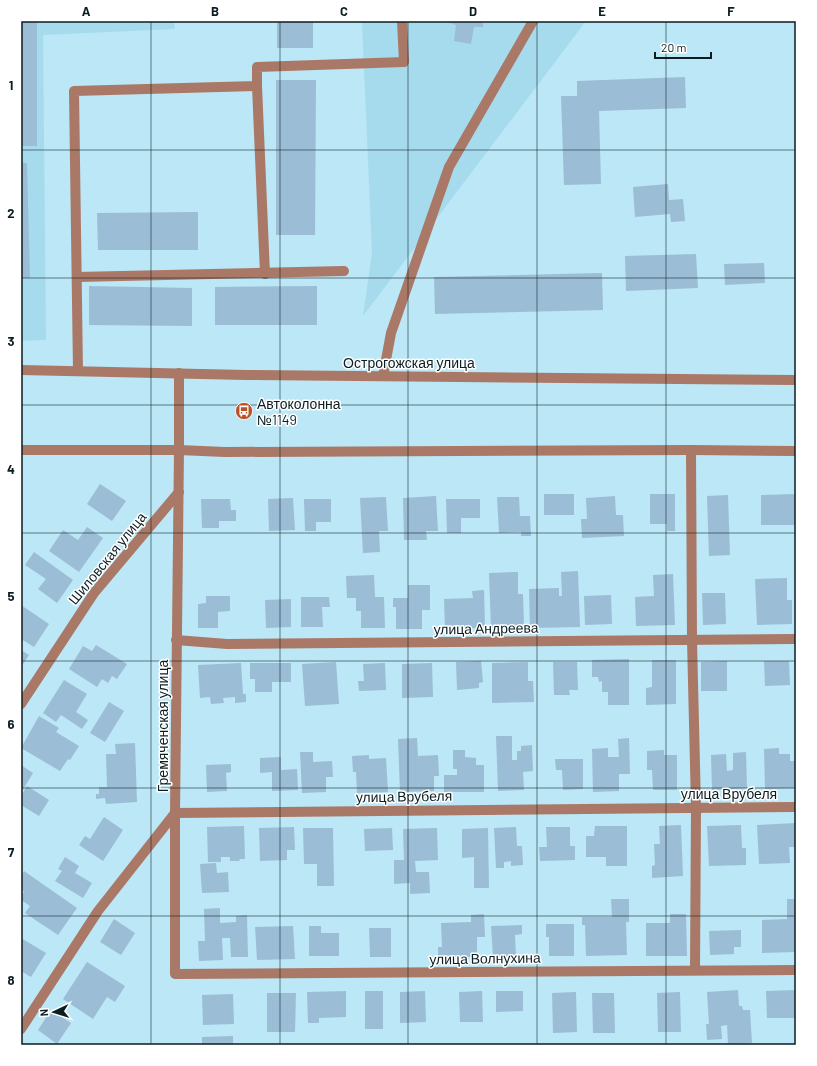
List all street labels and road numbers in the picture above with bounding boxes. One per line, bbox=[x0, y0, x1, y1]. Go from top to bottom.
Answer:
street label: Острогожская улица bbox=[343, 354, 475, 371]
street label: Шиловская улица bbox=[64, 508, 150, 608]
street label: улица Андреева bbox=[433, 619, 539, 637]
street label: Гремяченская улица bbox=[154, 660, 171, 792]
street label: улица Врубеля bbox=[681, 785, 777, 802]
street label: улица Врубеля bbox=[356, 787, 452, 805]
street label: улица Волнухина bbox=[429, 949, 541, 967]

